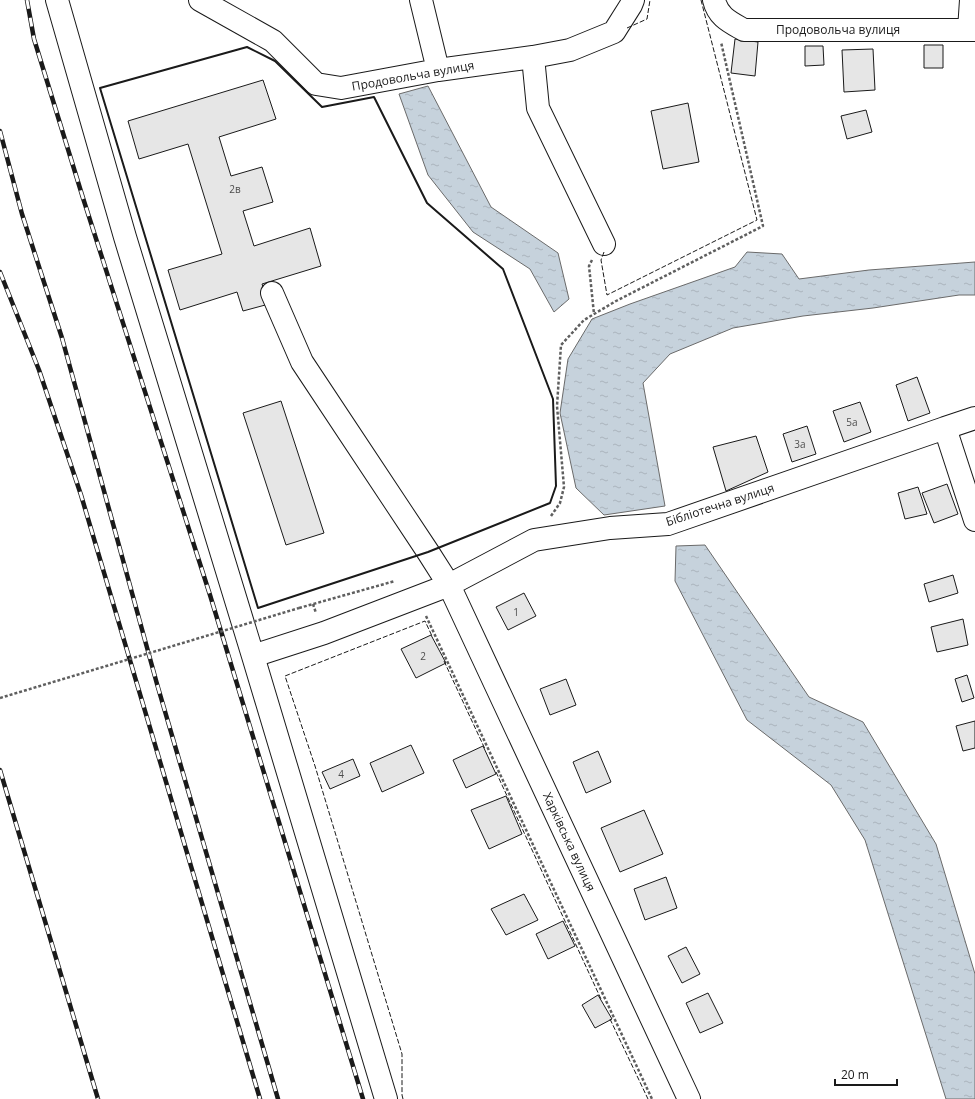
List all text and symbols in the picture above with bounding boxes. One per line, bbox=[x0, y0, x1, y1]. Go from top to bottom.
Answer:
street label: Продовольча вулиця bbox=[776, 21, 900, 38]
street label: Продовольча вулиця bbox=[350, 56, 475, 95]
house number: 2в bbox=[229, 182, 241, 196]
house number: 5а bbox=[846, 415, 858, 429]
house number: 3а bbox=[794, 437, 806, 451]
street label: Бібліотечна вулиця bbox=[663, 479, 776, 530]
house number: 1 bbox=[513, 605, 519, 619]
house number: 2 bbox=[420, 649, 426, 663]
house number: 4 bbox=[338, 767, 344, 781]
street label: Харківська вулиця bbox=[539, 790, 600, 894]
scale bar bbox=[835, 1061, 897, 1087]
text: 20 m bbox=[841, 1066, 869, 1083]

